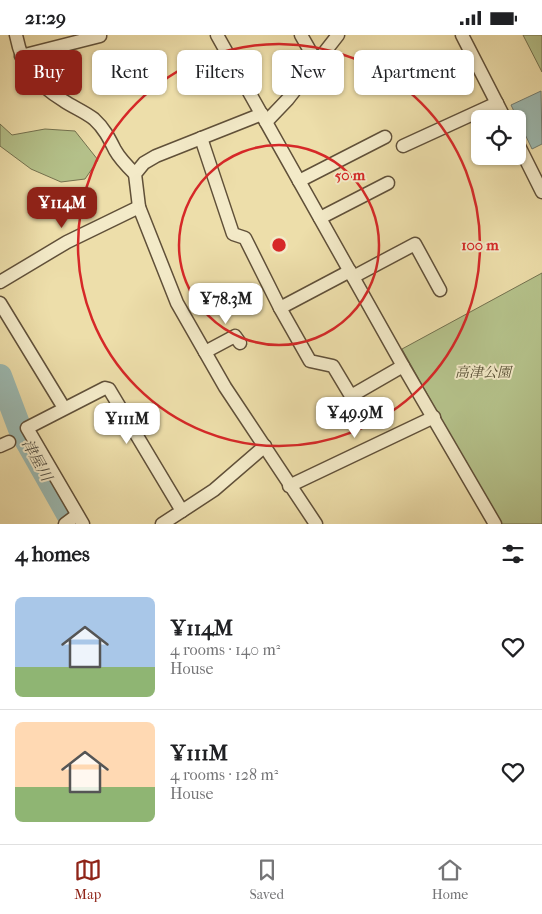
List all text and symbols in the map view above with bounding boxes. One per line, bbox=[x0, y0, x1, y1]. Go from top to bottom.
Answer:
text: 21:29 bbox=[25, 7, 66, 29]
chip: Buy bbox=[15, 50, 82, 95]
chip: Rent bbox=[92, 50, 167, 95]
chip: Filters bbox=[177, 50, 262, 95]
chip: New bbox=[272, 50, 344, 95]
chip: Apartment bbox=[354, 50, 474, 95]
map controls bbox=[471, 110, 526, 165]
button: locate bbox=[471, 110, 526, 165]
text: 50 m bbox=[335, 166, 366, 184]
pin: ¥114M bbox=[27, 187, 97, 229]
text: ¥114M bbox=[38, 193, 86, 212]
centre of rings bbox=[270, 236, 288, 254]
text: 100 m bbox=[461, 236, 499, 254]
pin: ¥78.3M bbox=[185, 283, 267, 325]
text: ¥78.3M bbox=[200, 289, 252, 308]
park label: 高津公園 bbox=[455, 364, 513, 381]
pin: ¥49.9M bbox=[314, 397, 396, 439]
pin: ¥111M bbox=[92, 403, 162, 445]
text: ¥49.9M bbox=[327, 403, 383, 422]
text: ¥111M bbox=[105, 409, 149, 428]
water label: 津屋川 bbox=[18, 436, 57, 486]
icon: filters bbox=[499, 540, 527, 568]
text: 4 homes bbox=[15, 542, 90, 566]
text: ¥114M bbox=[170, 616, 233, 640]
icon: home bbox=[55, 617, 115, 677]
icon: heart bbox=[499, 633, 527, 661]
text: 4 rooms · 140 m² bbox=[170, 640, 280, 659]
text: House bbox=[170, 659, 213, 678]
text: ¥111M bbox=[170, 741, 228, 765]
icon: home bbox=[55, 742, 115, 802]
icon: heart bbox=[499, 758, 527, 786]
text: 4 rooms · 128 m² bbox=[170, 765, 278, 784]
text: House bbox=[170, 784, 213, 803]
tab: Map bbox=[74, 856, 102, 903]
tab: Saved bbox=[249, 856, 284, 903]
tab: Home bbox=[432, 856, 468, 903]

